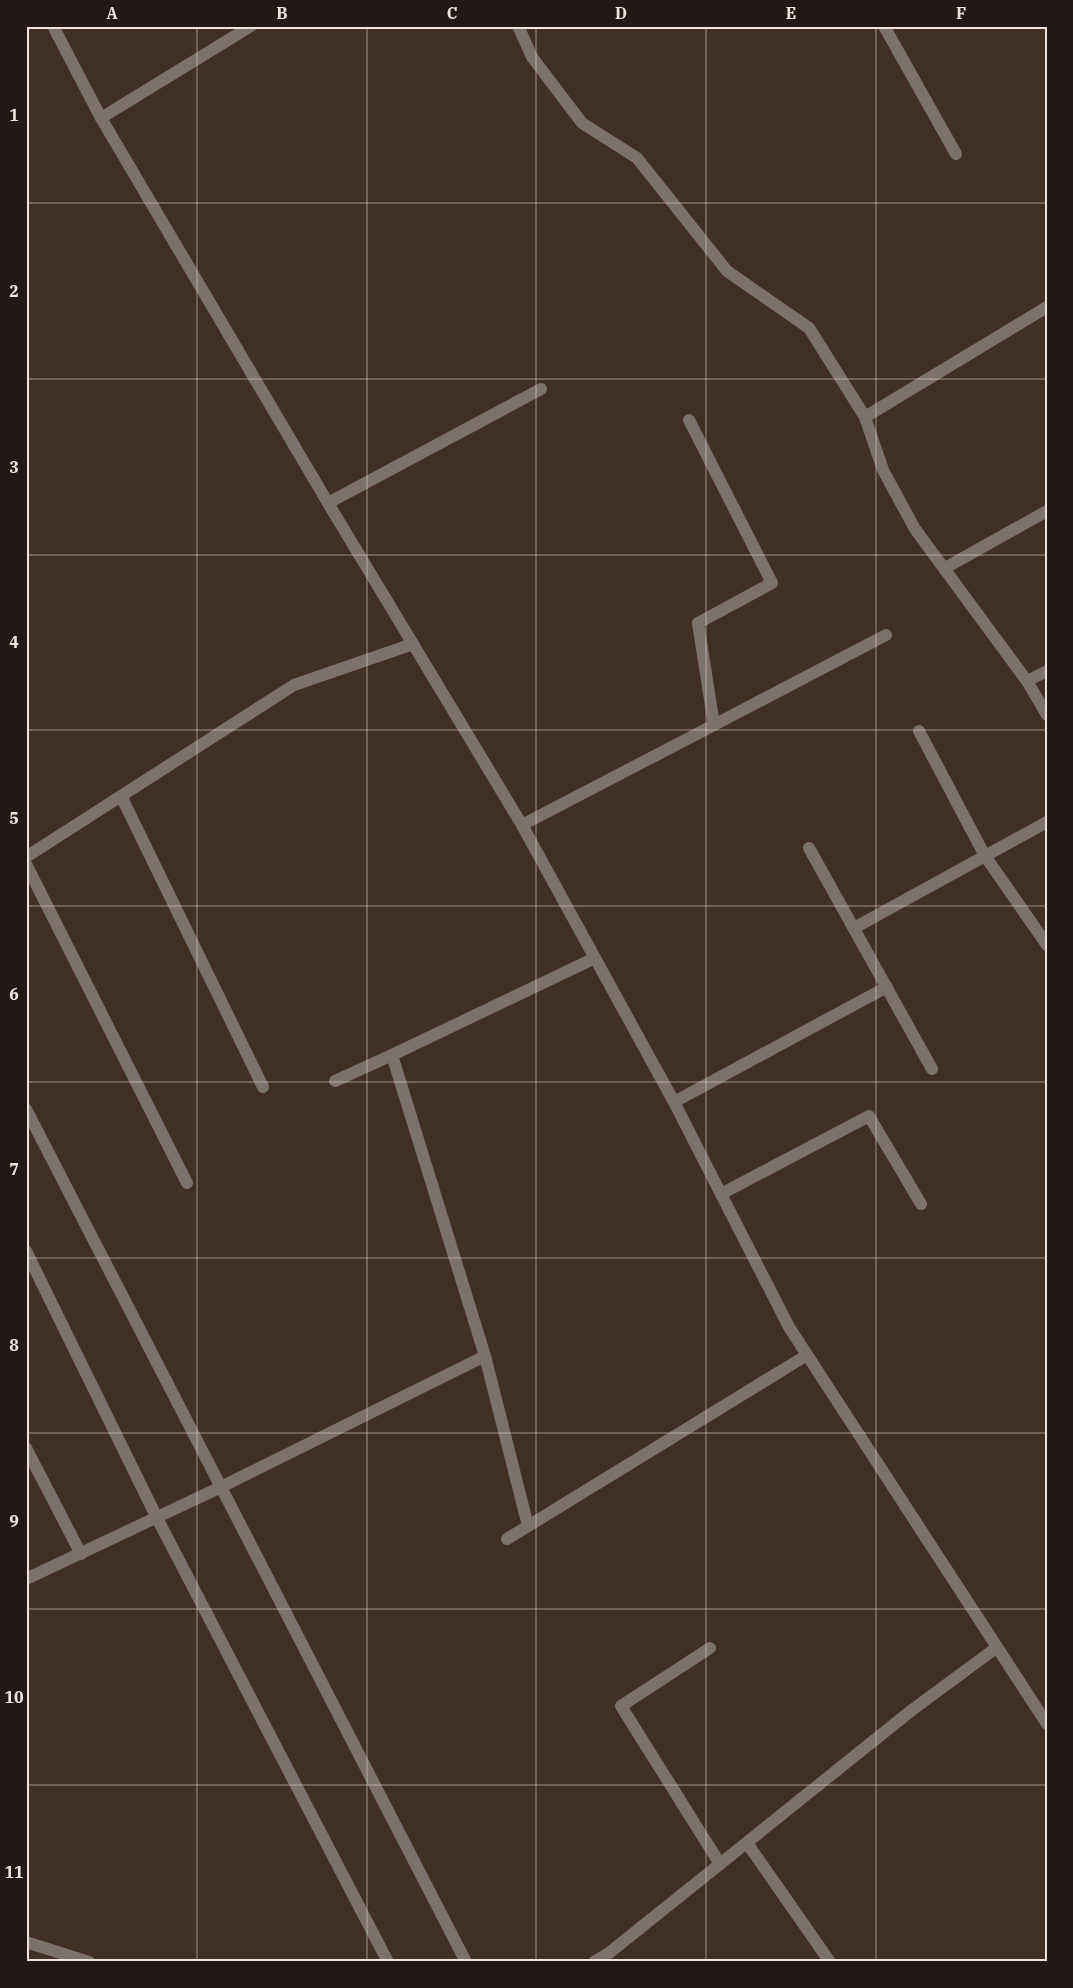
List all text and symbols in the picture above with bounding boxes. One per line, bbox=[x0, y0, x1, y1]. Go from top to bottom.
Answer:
text: A bbox=[106, 3, 118, 23]
text: B bbox=[276, 3, 288, 23]
text: C bbox=[447, 3, 457, 23]
text: D bbox=[615, 3, 627, 23]
text: E bbox=[786, 3, 796, 23]
text: F bbox=[956, 3, 966, 23]
text: 1 bbox=[9, 105, 19, 125]
text: 2 bbox=[9, 281, 19, 301]
text: 3 bbox=[9, 457, 19, 477]
text: 4 bbox=[9, 632, 19, 652]
text: 5 bbox=[9, 808, 19, 828]
text: 6 bbox=[9, 984, 19, 1004]
text: 7 bbox=[9, 1159, 19, 1179]
text: 8 bbox=[9, 1335, 19, 1355]
text: 9 bbox=[9, 1511, 19, 1531]
text: 10 bbox=[4, 1687, 24, 1707]
text: 11 bbox=[4, 1862, 24, 1882]

